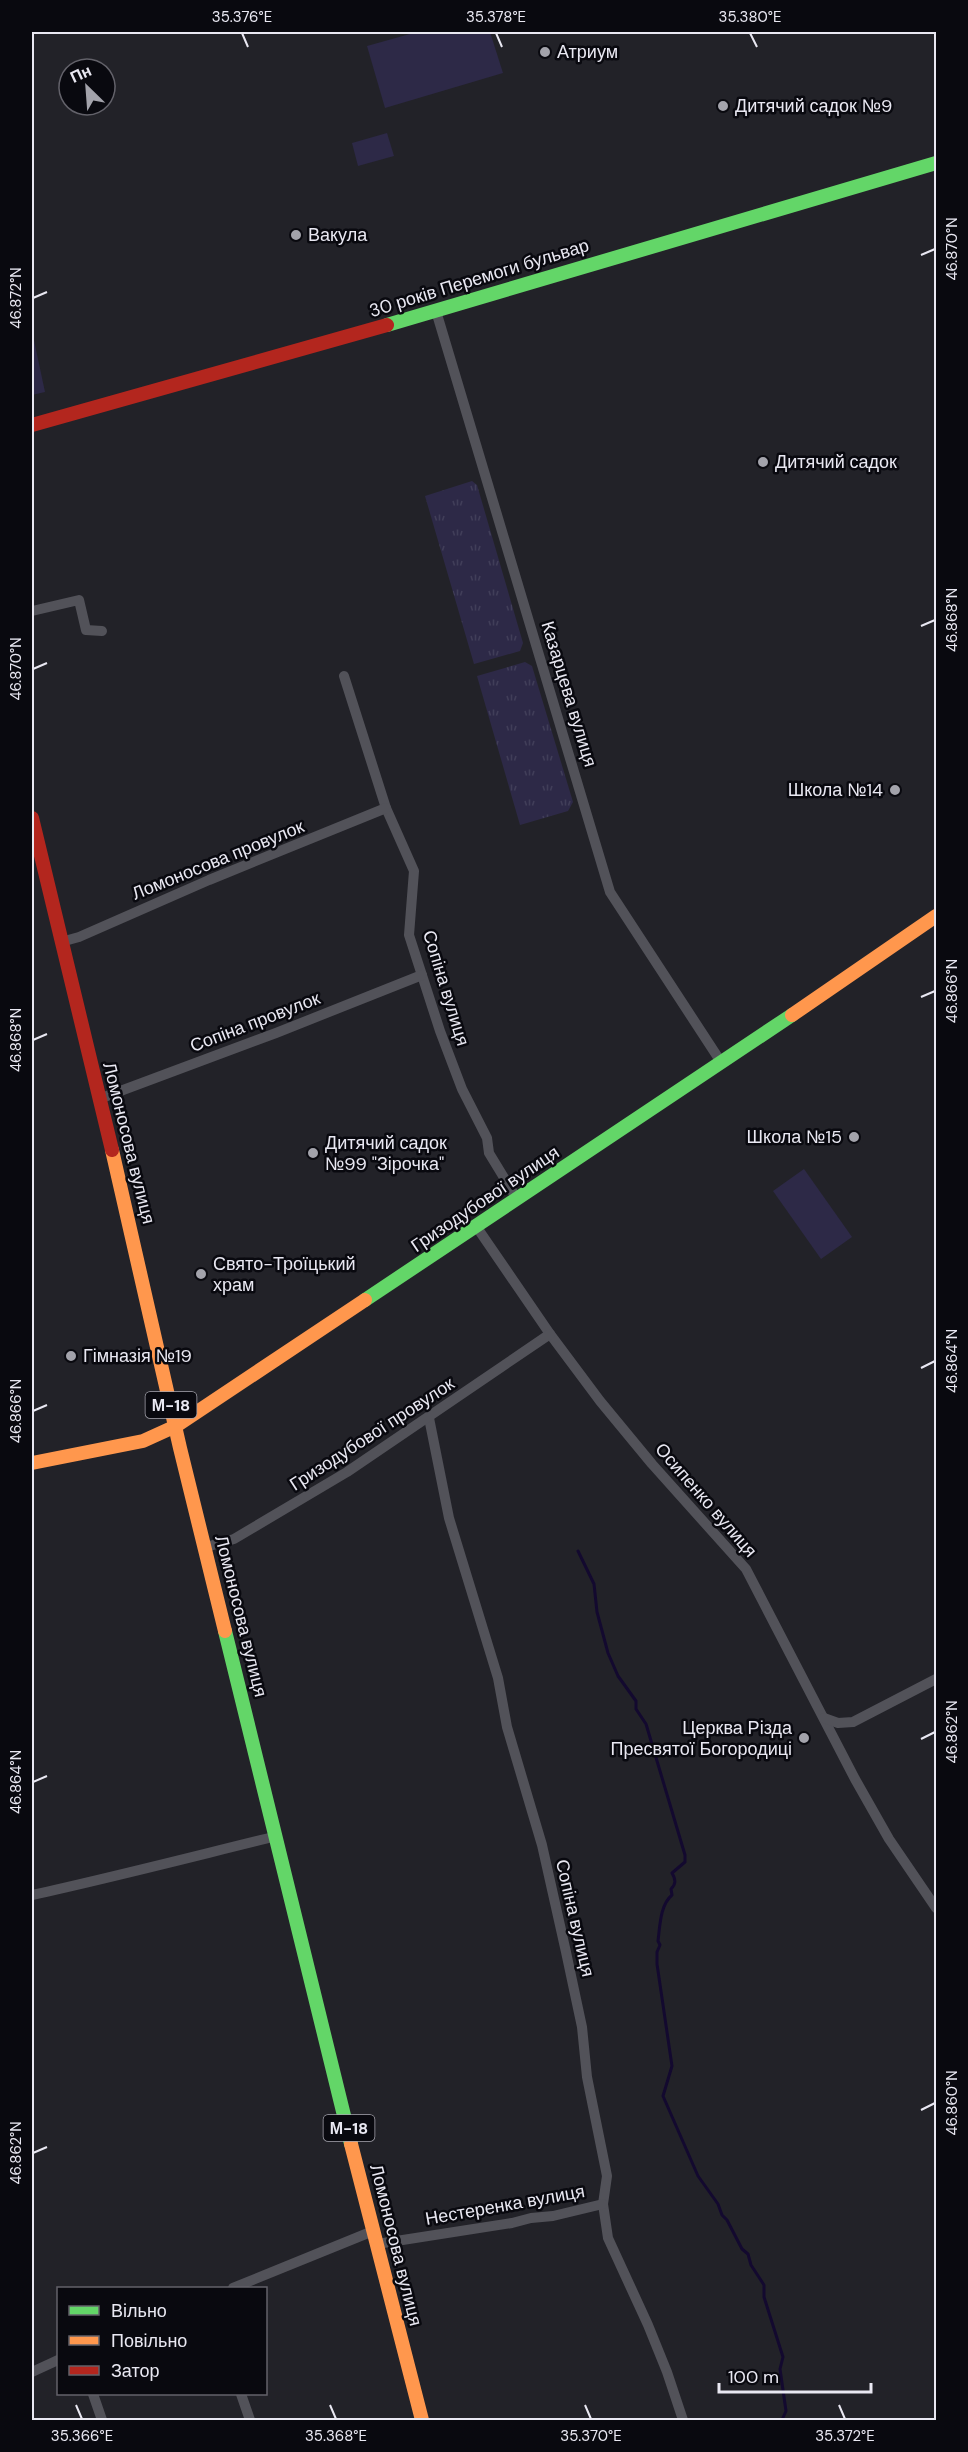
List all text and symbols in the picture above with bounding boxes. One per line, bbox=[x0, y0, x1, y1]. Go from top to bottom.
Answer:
text: 35.376°E bbox=[212, 7, 272, 27]
text: 35.378°E bbox=[466, 7, 526, 27]
text: 35.380°E bbox=[719, 7, 781, 27]
place label: Атриум bbox=[557, 40, 618, 64]
marker: Атриум bbox=[538, 45, 552, 59]
north arrow bbox=[57, 57, 117, 117]
text: Пн bbox=[67, 60, 95, 88]
place label: Дитячий садок №9 bbox=[735, 94, 892, 118]
marker: Дитячий садок №9 bbox=[716, 99, 730, 113]
text: 46.870°N bbox=[942, 217, 962, 281]
place label: Вакула bbox=[308, 223, 368, 247]
marker: Вакула bbox=[289, 228, 303, 242]
street label: 30 років Перемоги бульвар bbox=[366, 233, 592, 323]
text: 46.872°N bbox=[6, 267, 26, 329]
place label: Дитячий садок bbox=[775, 450, 897, 474]
marker: Дитячий садок bbox=[756, 455, 770, 469]
text: 46.868°N bbox=[942, 588, 962, 652]
street label: Казарцева вулиця bbox=[535, 618, 603, 770]
text: 46.870°N bbox=[6, 637, 26, 701]
place label: Школа №14 bbox=[788, 778, 883, 802]
marker: Школа №14 bbox=[888, 783, 902, 797]
street label: Ломоносова провулок bbox=[128, 814, 308, 906]
street label: Сопіна вулиця bbox=[417, 927, 475, 1049]
text: 46.866°N bbox=[942, 959, 962, 1023]
street label: Сопіна провулок bbox=[186, 986, 324, 1058]
text: 46.868°N bbox=[6, 1008, 26, 1072]
street label: Ломоносова вулиця bbox=[97, 1060, 161, 1226]
place label: Школа №15 bbox=[747, 1125, 842, 1149]
marker: Школа №15 bbox=[847, 1130, 861, 1144]
place label: Дитячий садок №99 "Зірочка" bbox=[325, 1131, 447, 1176]
street label: Гризодубової вулиця bbox=[406, 1140, 564, 1258]
marker: Дитячий садок №99 "Зірочка" bbox=[306, 1146, 320, 1160]
place label: Свято-Троїцький храм bbox=[213, 1252, 356, 1297]
marker: Свято-Троїцький храм bbox=[194, 1267, 208, 1281]
text: 46.864°N bbox=[942, 1329, 962, 1393]
place label: Гімназія №19 bbox=[83, 1344, 192, 1368]
marker: Гімназія №19 bbox=[64, 1349, 78, 1363]
street label: Гризодубової провулок bbox=[285, 1372, 459, 1496]
text: 46.866°N bbox=[6, 1379, 26, 1443]
road number: М-18 bbox=[146, 1392, 196, 1418]
street label: Осипенко вулиця bbox=[650, 1438, 762, 1562]
street label: Ломоносова вулиця bbox=[209, 1533, 273, 1699]
text: 46.862°N bbox=[942, 1700, 962, 1764]
place label: Церква Різда Пресвятої Богородиці bbox=[611, 1716, 793, 1761]
marker: Церква Різда Пресвятої Богородиці bbox=[797, 1731, 811, 1745]
text: 46.864°N bbox=[6, 1750, 26, 1814]
street label: Сопіна вулиця bbox=[550, 1857, 600, 1979]
text: 46.860°N bbox=[942, 2070, 962, 2136]
road number: М-18 bbox=[324, 2115, 374, 2141]
text: 46.862°N bbox=[6, 2121, 26, 2185]
street label: Ломоносова вулиця bbox=[364, 2162, 428, 2328]
street label: Нестеренка вулиця bbox=[423, 2179, 587, 2231]
legend bbox=[57, 2287, 267, 2395]
text: Вільно bbox=[111, 2299, 167, 2323]
text: Повільно bbox=[111, 2329, 187, 2353]
scale bar bbox=[719, 2356, 870, 2394]
text: Затор bbox=[111, 2359, 160, 2383]
text: 100 m bbox=[728, 2365, 779, 2389]
text: 35.366°E bbox=[51, 2426, 113, 2446]
text: 35.368°E bbox=[305, 2426, 367, 2446]
text: 35.370°E bbox=[560, 2426, 622, 2446]
text: 35.372°E bbox=[815, 2426, 875, 2446]

